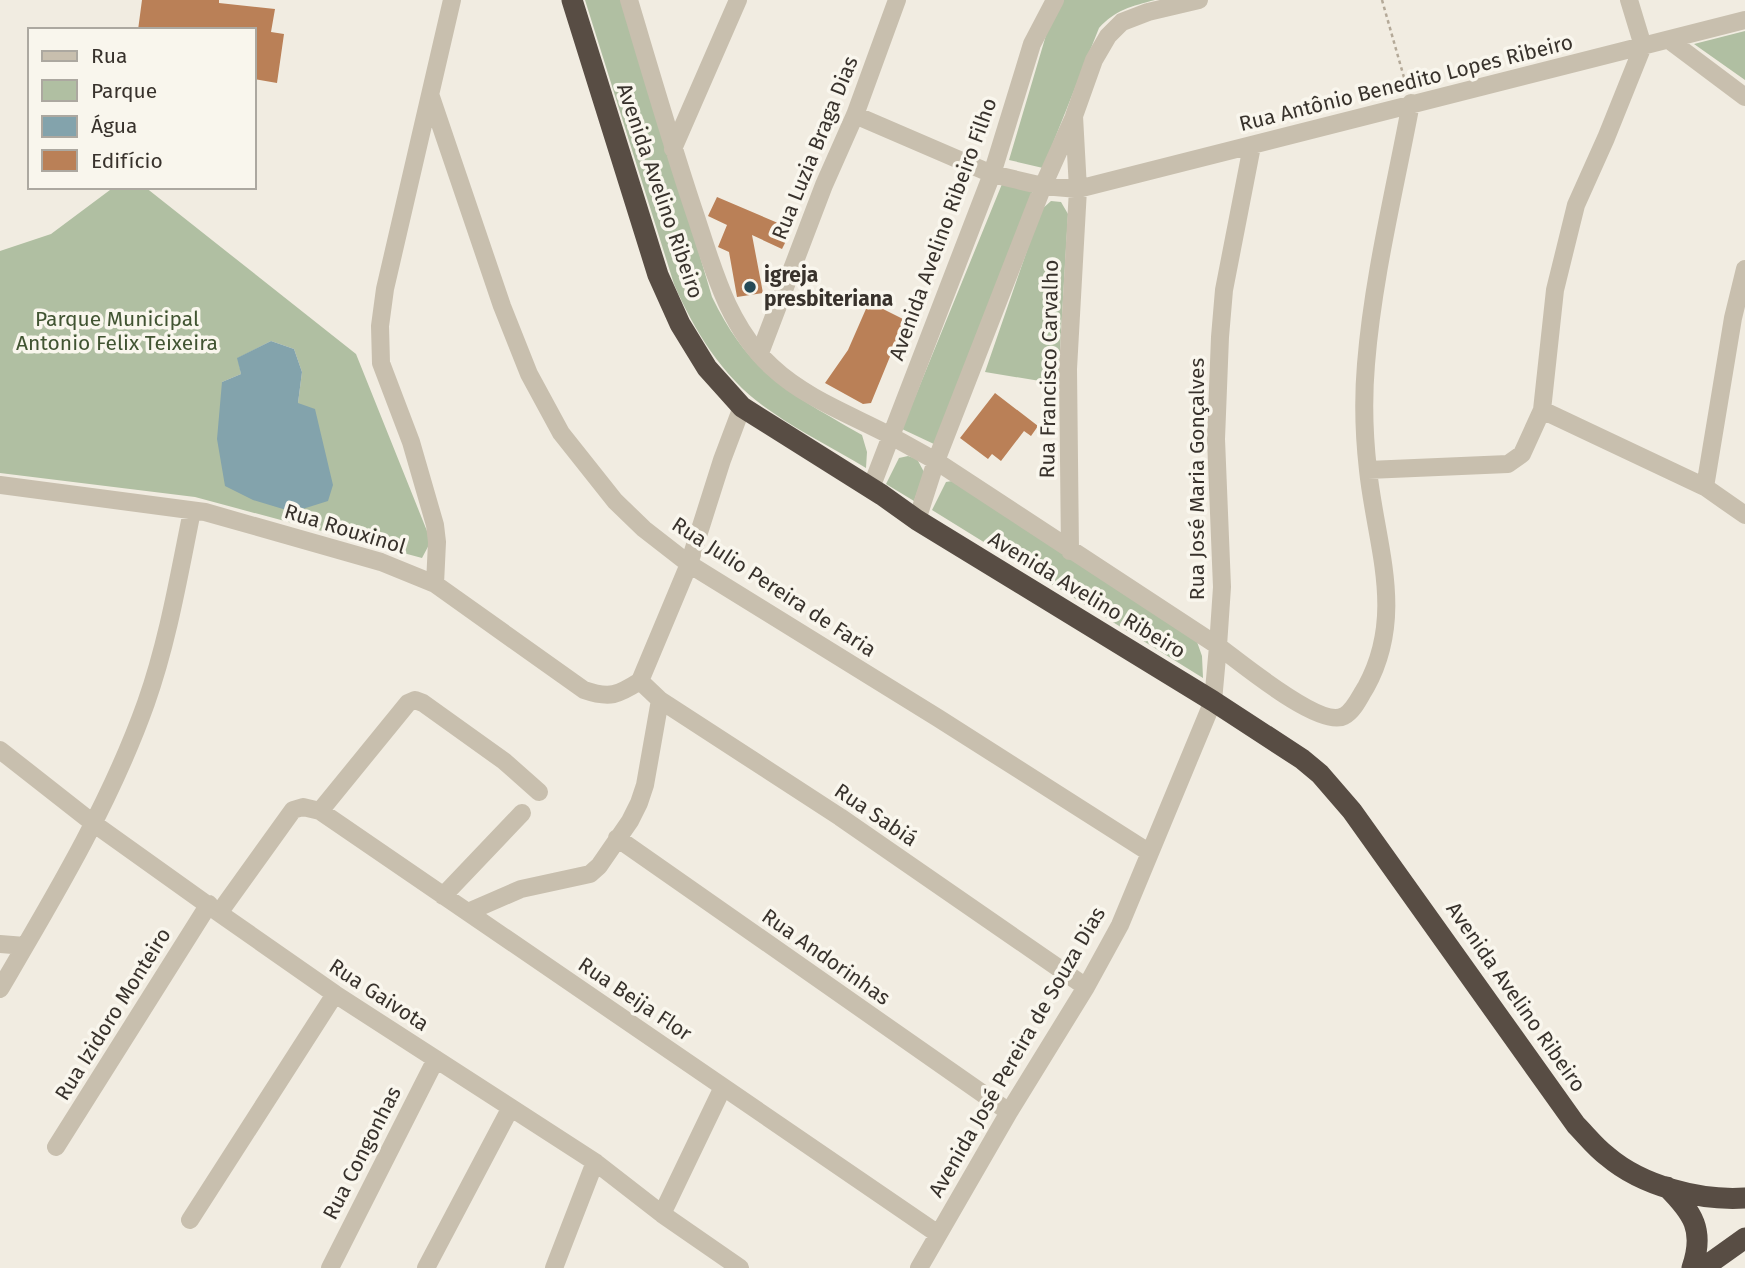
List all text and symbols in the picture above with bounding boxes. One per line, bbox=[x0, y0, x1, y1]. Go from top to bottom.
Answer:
legend bbox=[28, 28, 256, 189]
street label: Rua Antônio Benedito Lopes Ribeiro bbox=[1236, 29, 1576, 137]
text: Rua bbox=[91, 43, 127, 69]
street label: Rua Luzia Braga Dias bbox=[766, 52, 864, 244]
text: Parque bbox=[91, 78, 157, 104]
street label: Avenida Avelino Ribeiro bbox=[611, 80, 709, 302]
street label: Avenida Avelino Ribeiro Filho bbox=[883, 94, 1003, 364]
text: Água bbox=[91, 113, 137, 139]
text: Edifício bbox=[91, 148, 163, 174]
street label: Rua Francisco Carvalho bbox=[1034, 259, 1064, 479]
place label: igreja presbiteriana bbox=[764, 262, 893, 312]
marker: igreja presbiteriana bbox=[742, 279, 758, 295]
park label: Parque Municipal Antonio Felix Teixeira bbox=[16, 306, 218, 356]
street label: Rua José Maria Gonçalves bbox=[1184, 358, 1210, 600]
street label: Rua Rouxinol bbox=[281, 498, 409, 560]
street label: Rua Julio Pereira de Faria bbox=[667, 511, 881, 663]
street label: Avenida Avelino Ribeiro bbox=[984, 526, 1190, 664]
street label: Rua Sabiá bbox=[830, 778, 922, 852]
street label: Avenida Avelino Ribeiro bbox=[1441, 897, 1591, 1097]
street label: Avenida José Pereira de Souza Dias bbox=[923, 902, 1111, 1202]
street label: Rua Andorinhas bbox=[757, 903, 895, 1011]
street label: Rua Izidoro Monteiro bbox=[49, 923, 177, 1105]
street label: Rua Beija Flor bbox=[573, 951, 697, 1047]
street label: Rua Gaivota bbox=[324, 953, 434, 1037]
street label: Rua Congonhas bbox=[317, 1082, 407, 1224]

